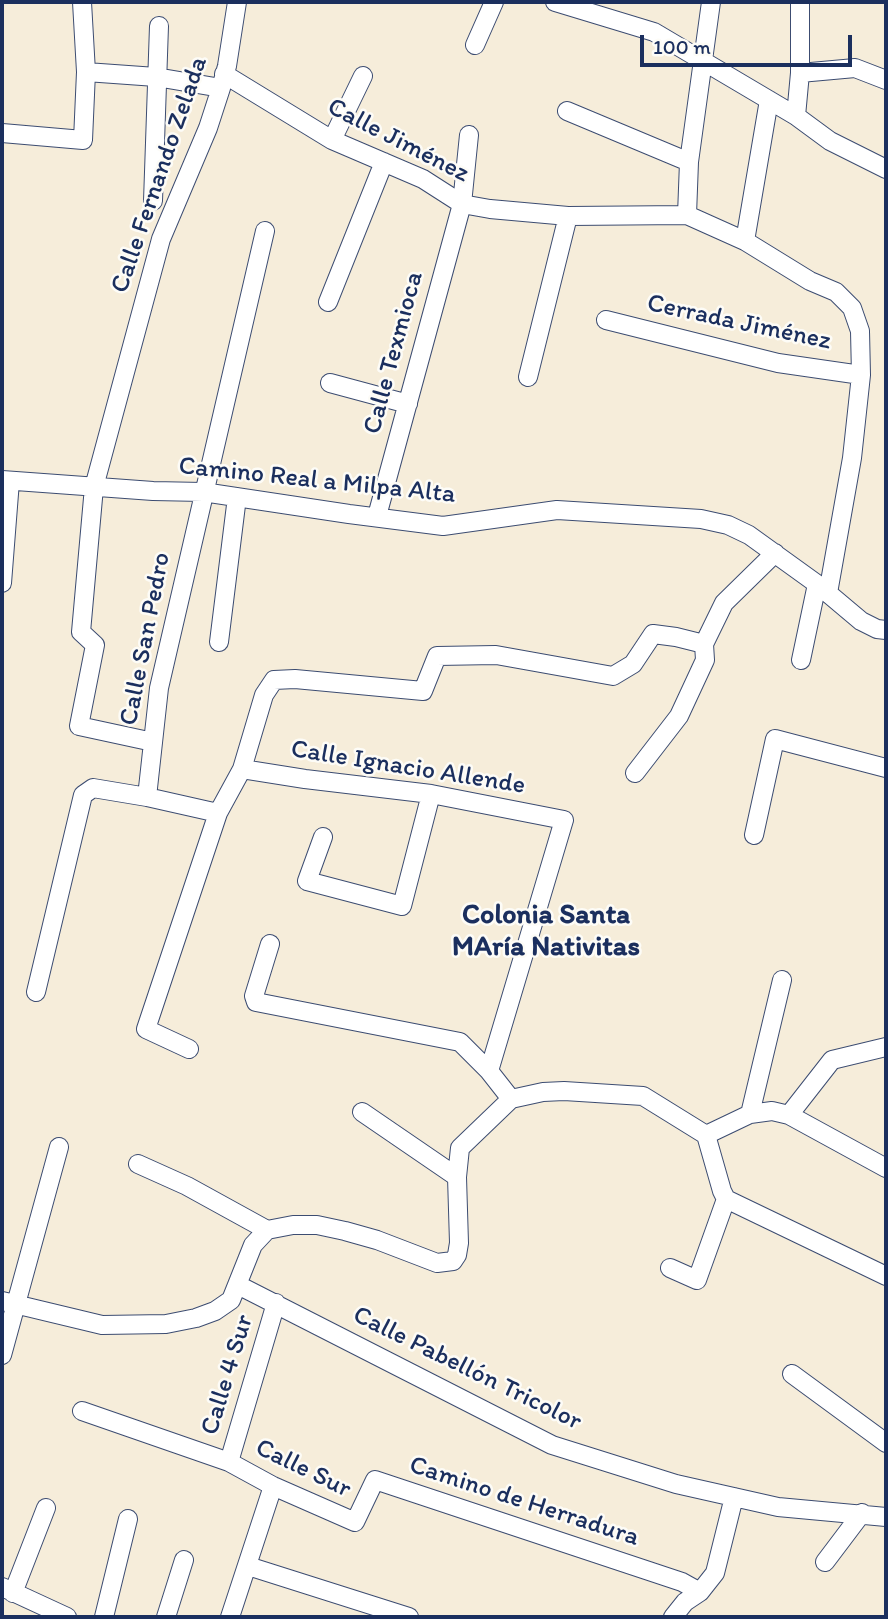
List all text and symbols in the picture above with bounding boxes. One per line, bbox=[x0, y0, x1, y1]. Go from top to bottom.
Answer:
scale bar bbox=[643, 21, 855, 65]
text: 100 m bbox=[653, 34, 711, 59]
street label: Calle Fernando Zelada bbox=[105, 53, 215, 297]
street label: Calle Jiménez bbox=[322, 92, 474, 190]
street label: Calle Texmioca bbox=[357, 268, 431, 438]
street label: Cerrada Jiménez bbox=[644, 288, 834, 358]
street label: Camino Real a Milpa Alta bbox=[177, 451, 457, 511]
street label: Calle San Pedro bbox=[114, 550, 178, 728]
street label: Calle Ignacio Allende bbox=[289, 734, 527, 802]
district label: Colonia Santa MAría Nativitas bbox=[452, 899, 640, 965]
street label: Calle Pabellón Tricolor bbox=[347, 1300, 587, 1438]
street label: Calle 4 Sur bbox=[195, 1311, 261, 1439]
street label: Calle Sur bbox=[250, 1433, 356, 1505]
street label: Camino de Herradura bbox=[405, 1450, 643, 1554]

